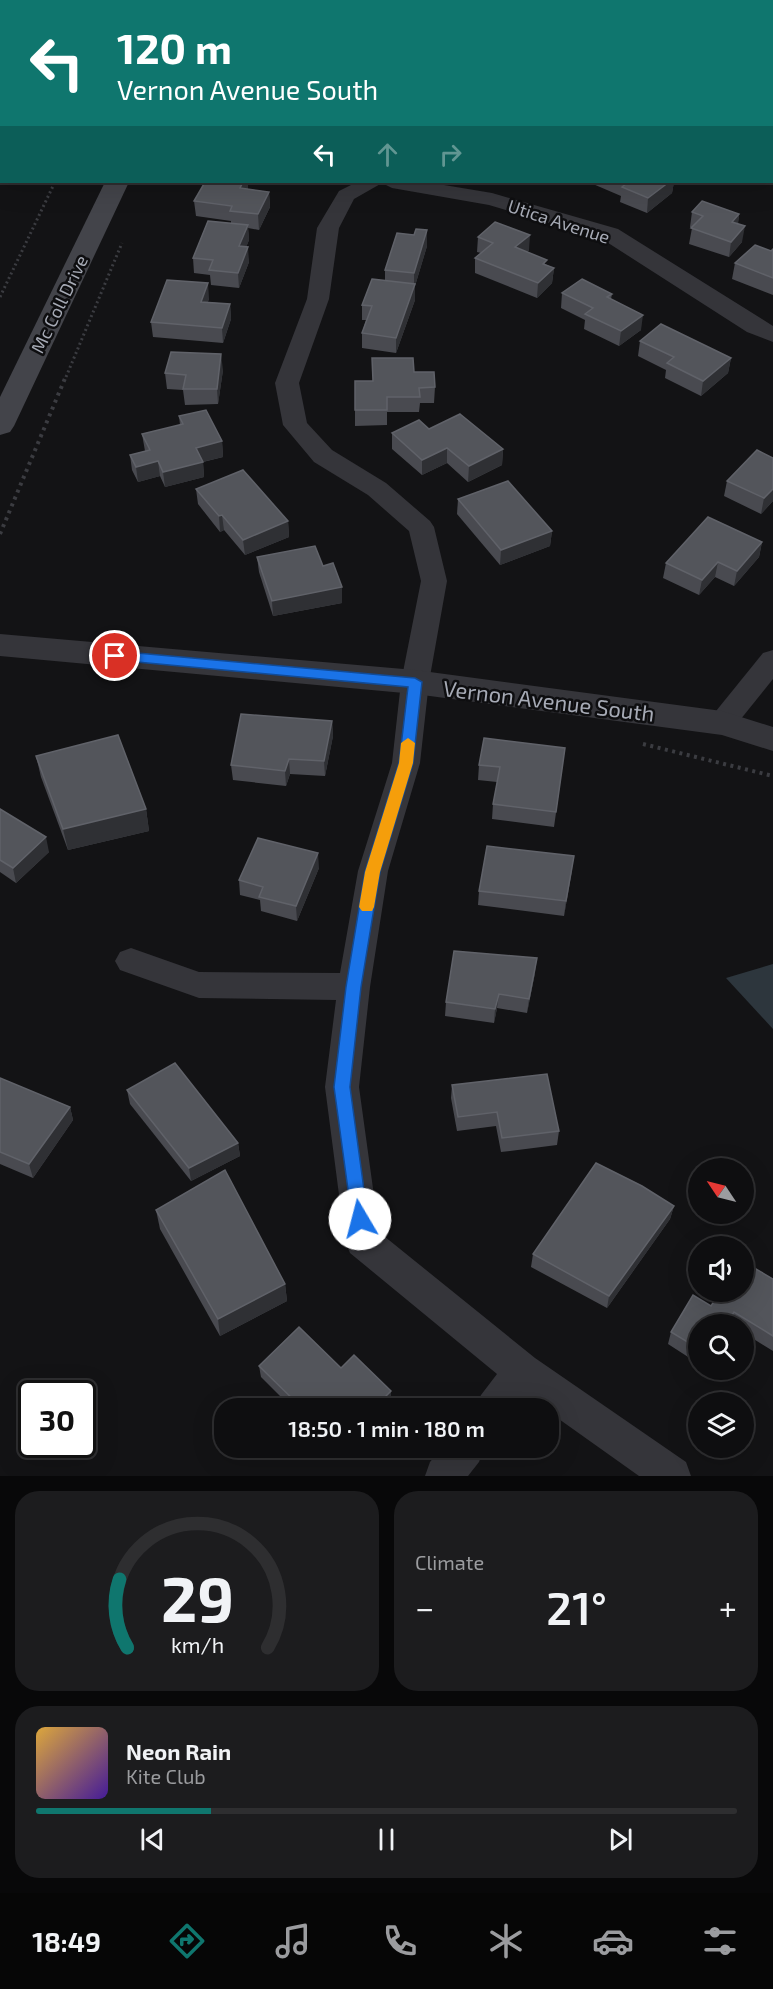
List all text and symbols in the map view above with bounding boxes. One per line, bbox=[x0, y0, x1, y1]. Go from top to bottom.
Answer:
text: 120 m bbox=[117, 22, 232, 72]
icon: left bbox=[18, 24, 96, 102]
text: Vernon Avenue South bbox=[117, 73, 378, 105]
icon: left bbox=[308, 138, 341, 171]
icon: ahead bbox=[371, 138, 404, 171]
icon: right bbox=[434, 138, 467, 171]
street label: Utica Avenue bbox=[505, 194, 613, 248]
street label: Mc Coll Drive bbox=[26, 252, 92, 356]
pin bbox=[89, 630, 140, 681]
icon: arrive bbox=[98, 639, 131, 672]
street label: Vernon Avenue South bbox=[442, 674, 656, 726]
north arrow bbox=[688, 1158, 754, 1224]
map controls bbox=[688, 1158, 754, 1458]
position arrow bbox=[328, 1187, 392, 1251]
button: sound bbox=[688, 1236, 754, 1302]
button: search bbox=[688, 1314, 754, 1380]
speed limit sign: 30 bbox=[18, 1380, 96, 1458]
button: layers bbox=[688, 1392, 754, 1458]
text: 18:50 · 1 min · 180 m bbox=[288, 1415, 485, 1441]
text: Climate bbox=[415, 1550, 484, 1574]
text: 29 bbox=[160, 1560, 234, 1635]
text: 21° bbox=[546, 1580, 607, 1634]
text: − bbox=[415, 1587, 434, 1627]
text: + bbox=[719, 1587, 737, 1627]
text: km/h bbox=[170, 1632, 224, 1657]
text: Neon Rain bbox=[126, 1738, 231, 1764]
text: Kite Club bbox=[126, 1764, 206, 1788]
icon: previous bbox=[136, 1823, 169, 1856]
icon: pause bbox=[370, 1823, 403, 1856]
icon: next bbox=[604, 1823, 637, 1856]
icon: directions bbox=[166, 1920, 208, 1962]
icon: music bbox=[272, 1920, 314, 1962]
icon: phone bbox=[379, 1920, 421, 1962]
icon: climate bbox=[485, 1920, 527, 1962]
icon: car bbox=[592, 1920, 634, 1962]
icon: filters bbox=[699, 1920, 741, 1962]
text: 18:49 bbox=[32, 1925, 101, 1957]

